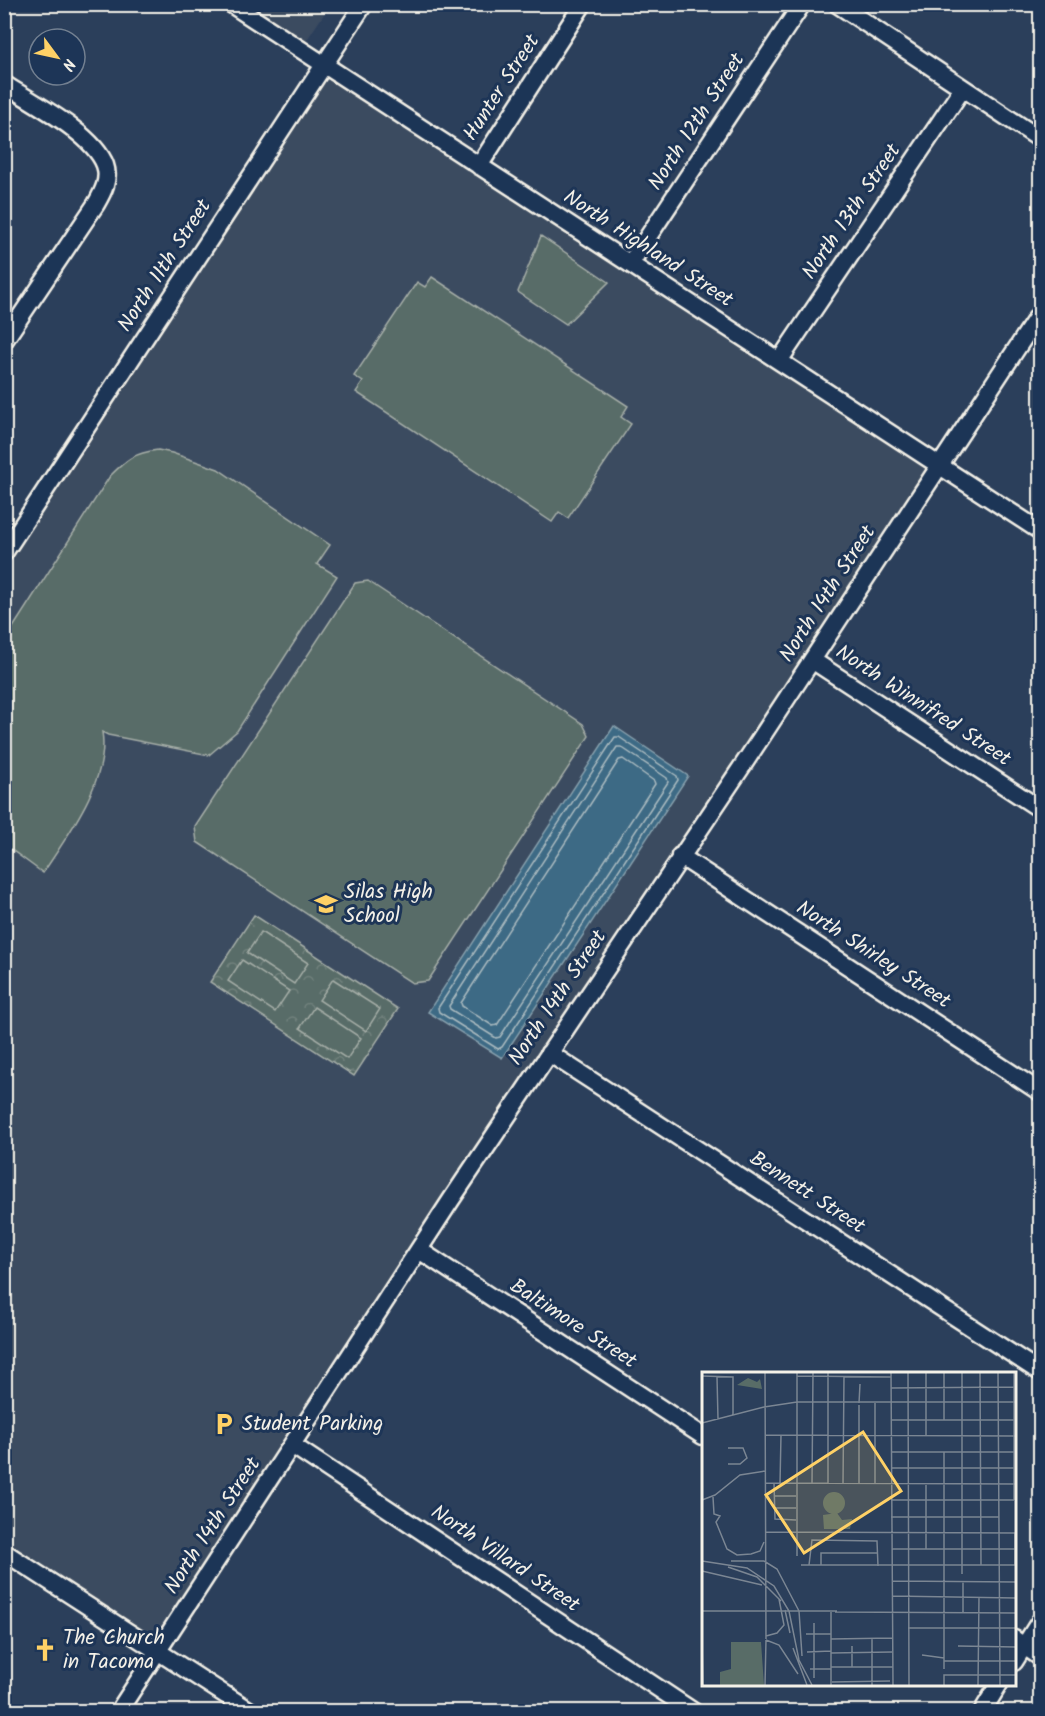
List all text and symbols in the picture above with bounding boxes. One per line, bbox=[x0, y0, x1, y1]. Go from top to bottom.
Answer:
north arrow bbox=[27, 27, 87, 87]
street label: Hunter Street bbox=[455, 27, 549, 148]
street label: North 12th Street bbox=[640, 46, 754, 197]
text: N bbox=[55, 53, 82, 75]
street label: North 13th Street bbox=[794, 137, 910, 287]
street label: North Highland Street bbox=[556, 181, 740, 317]
street label: North 11th Street bbox=[110, 192, 221, 339]
street label: North 14th Street bbox=[771, 518, 885, 669]
street label: North Winnifred Street bbox=[829, 637, 1018, 776]
place label: Silas High School bbox=[344, 876, 433, 933]
school or university icon: Silas High School bbox=[313, 891, 339, 917]
street label: North Shirley Street bbox=[789, 892, 958, 1018]
street label: North 14th Street bbox=[500, 923, 616, 1073]
street label: Bennett Street bbox=[742, 1143, 872, 1243]
street label: Baltimore Street bbox=[503, 1270, 644, 1378]
inset map bbox=[702, 1372, 1015, 1686]
place label: Student Parking bbox=[242, 1408, 383, 1441]
parking icon: Student Parking bbox=[211, 1411, 237, 1437]
street label: North 14th Street bbox=[156, 1450, 270, 1601]
street label: North Villard Street bbox=[424, 1497, 587, 1622]
place label: The Church in Tacoma bbox=[63, 1622, 165, 1679]
church icon: The Church in Tacoma bbox=[32, 1637, 58, 1663]

